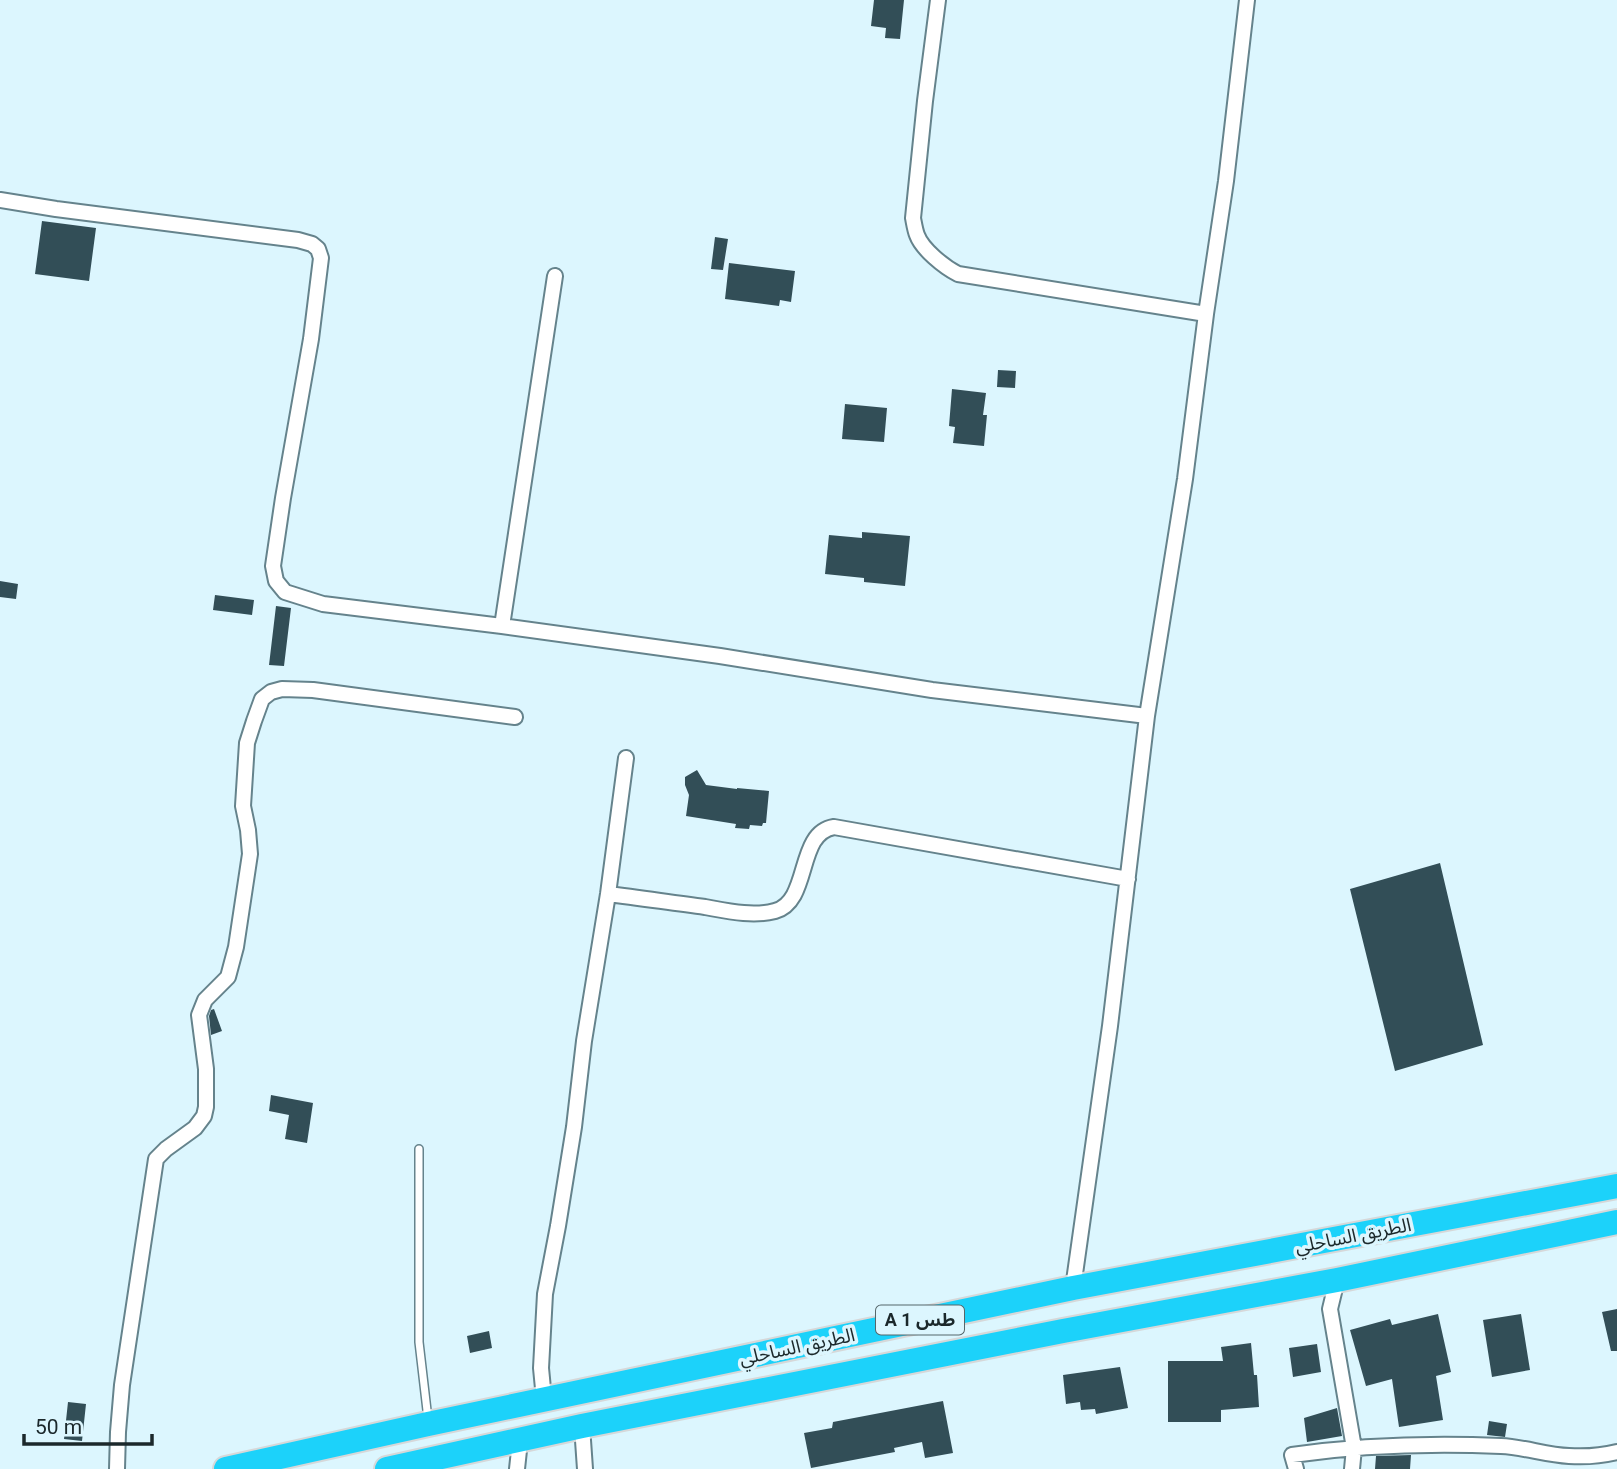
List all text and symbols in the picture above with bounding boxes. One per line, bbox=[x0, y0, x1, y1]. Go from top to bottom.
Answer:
street label: الطريق الساحلي bbox=[1293, 1213, 1414, 1261]
road number: A 1 طس bbox=[876, 1306, 964, 1335]
street label: الطريق الساحلي bbox=[737, 1323, 858, 1373]
scale bar bbox=[24, 1402, 152, 1446]
text: 50 m bbox=[35, 1415, 82, 1439]

